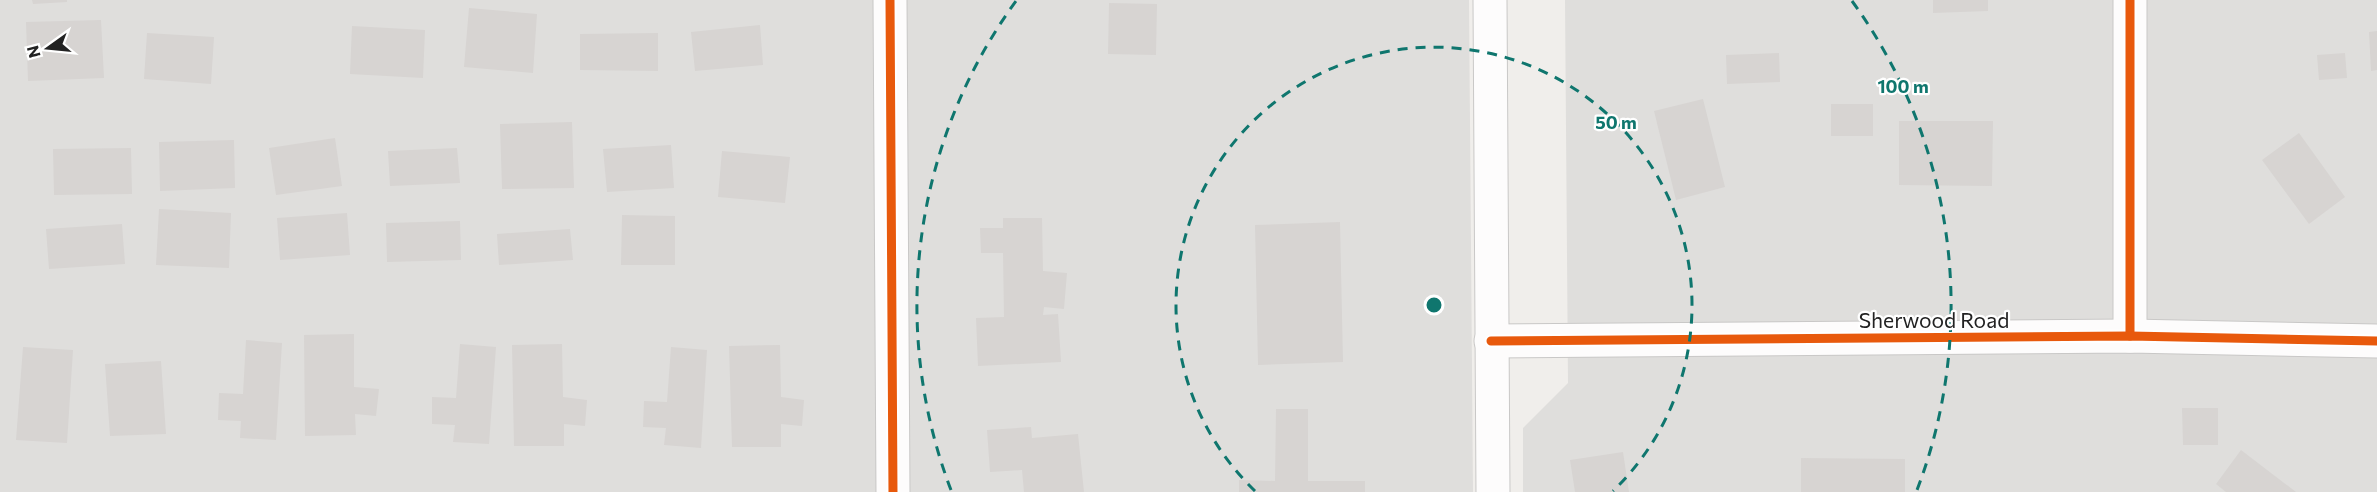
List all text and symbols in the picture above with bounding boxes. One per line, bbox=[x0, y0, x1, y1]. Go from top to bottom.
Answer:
north arrow bbox=[18, 18, 78, 78]
text: N bbox=[22, 44, 44, 60]
text: 100 m bbox=[1877, 75, 1929, 97]
text: 50 m bbox=[1595, 111, 1637, 133]
centre of rings bbox=[1424, 295, 1444, 315]
street label: Sherwood Road bbox=[1859, 307, 2009, 332]

